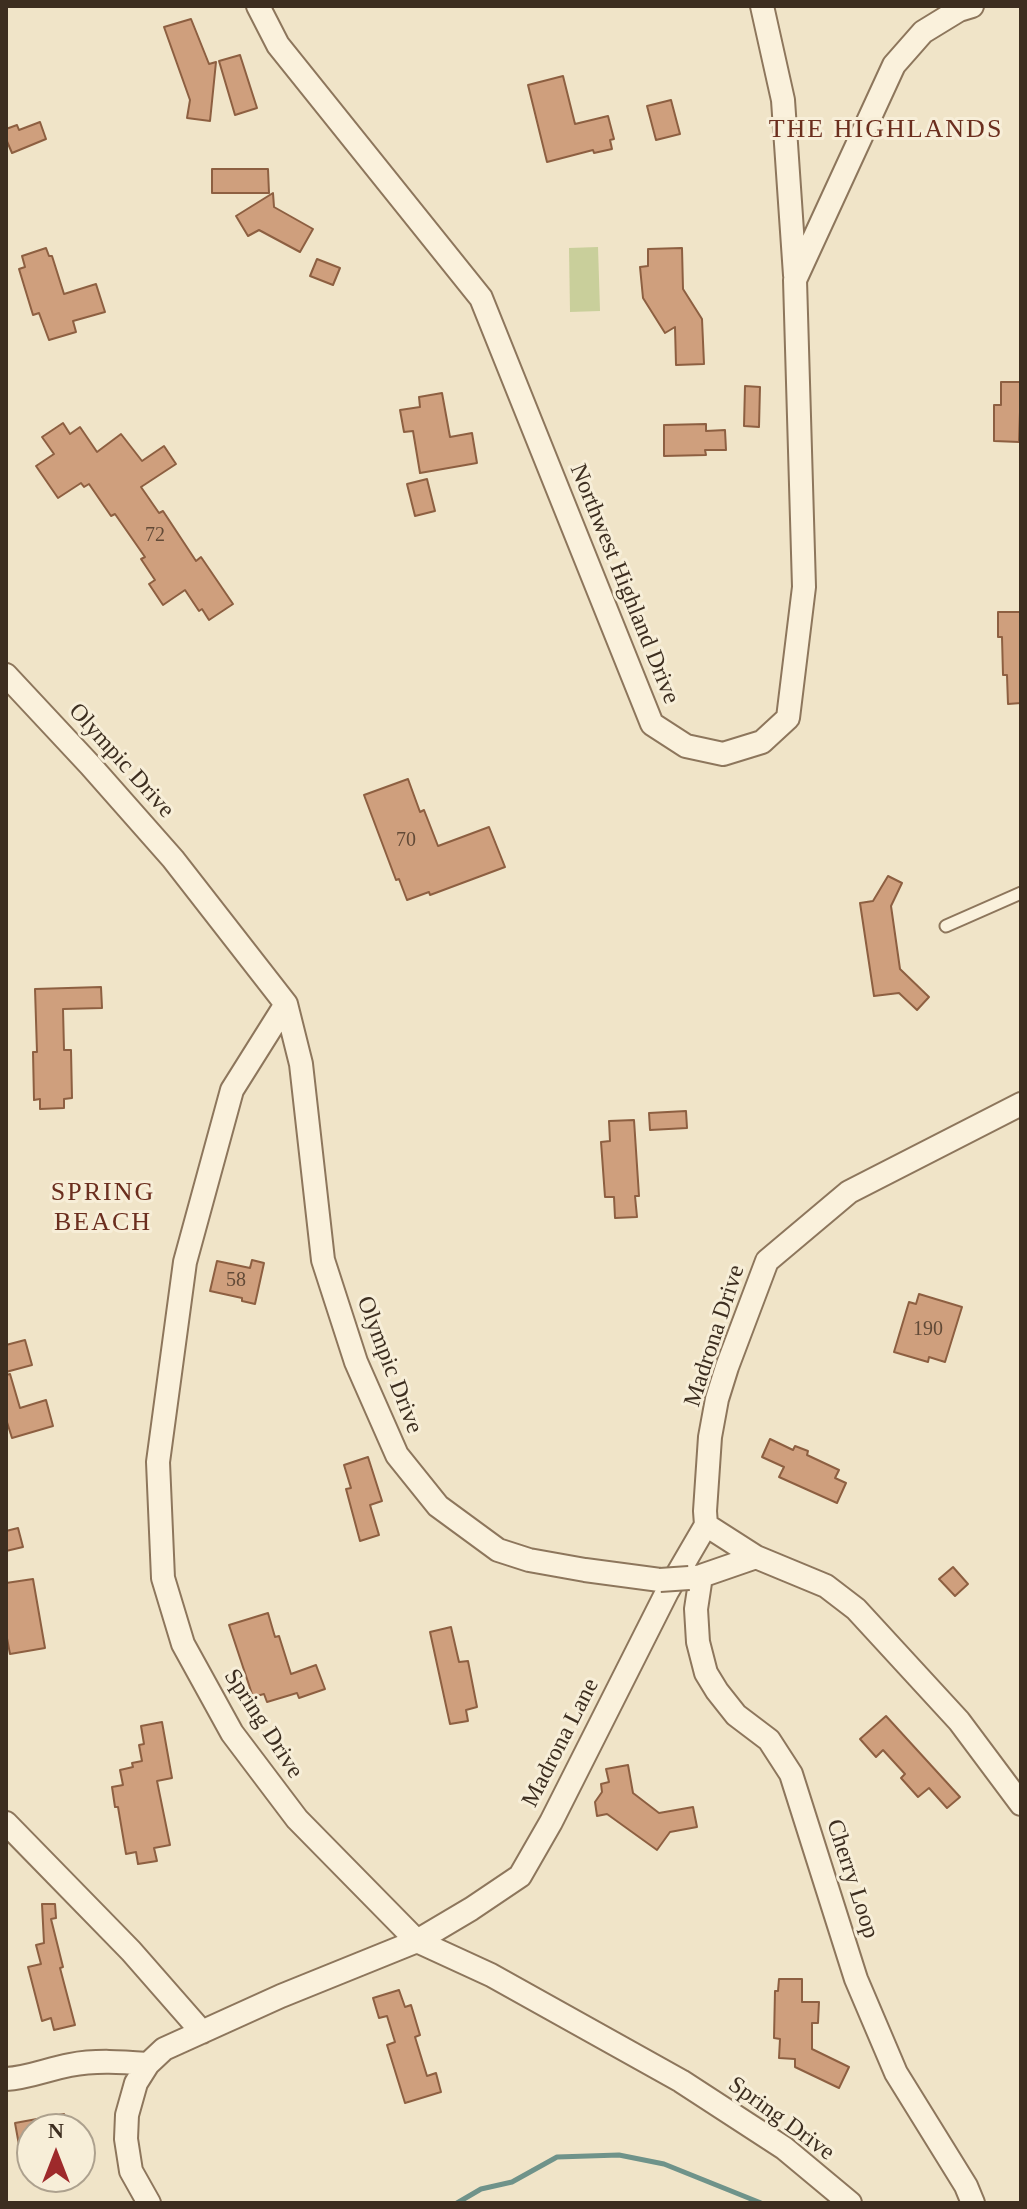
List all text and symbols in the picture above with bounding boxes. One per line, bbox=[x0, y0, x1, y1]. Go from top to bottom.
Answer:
district label: THE HIGHLANDS bbox=[769, 114, 1003, 146]
street label: Northwest Highland Drive bbox=[563, 460, 685, 708]
house number: 72 bbox=[145, 524, 165, 548]
street label: Olympic Drive bbox=[62, 698, 180, 824]
house number: 70 bbox=[396, 829, 416, 853]
district label: SPRING BEACH bbox=[51, 1177, 155, 1238]
street label: Madrona Drive bbox=[679, 1262, 751, 1410]
house number: 58 bbox=[226, 1269, 246, 1293]
street label: Olympic Drive bbox=[350, 1292, 428, 1438]
house number: 190 bbox=[913, 1318, 943, 1342]
street label: Spring Drive bbox=[217, 1664, 309, 1784]
street label: Madrona Lane bbox=[516, 1674, 606, 1812]
street label: Cherry Loop bbox=[819, 1816, 885, 1942]
street label: Spring Drive bbox=[722, 2071, 840, 2167]
north arrow bbox=[16, 2113, 96, 2193]
text: N bbox=[48, 2118, 64, 2143]

